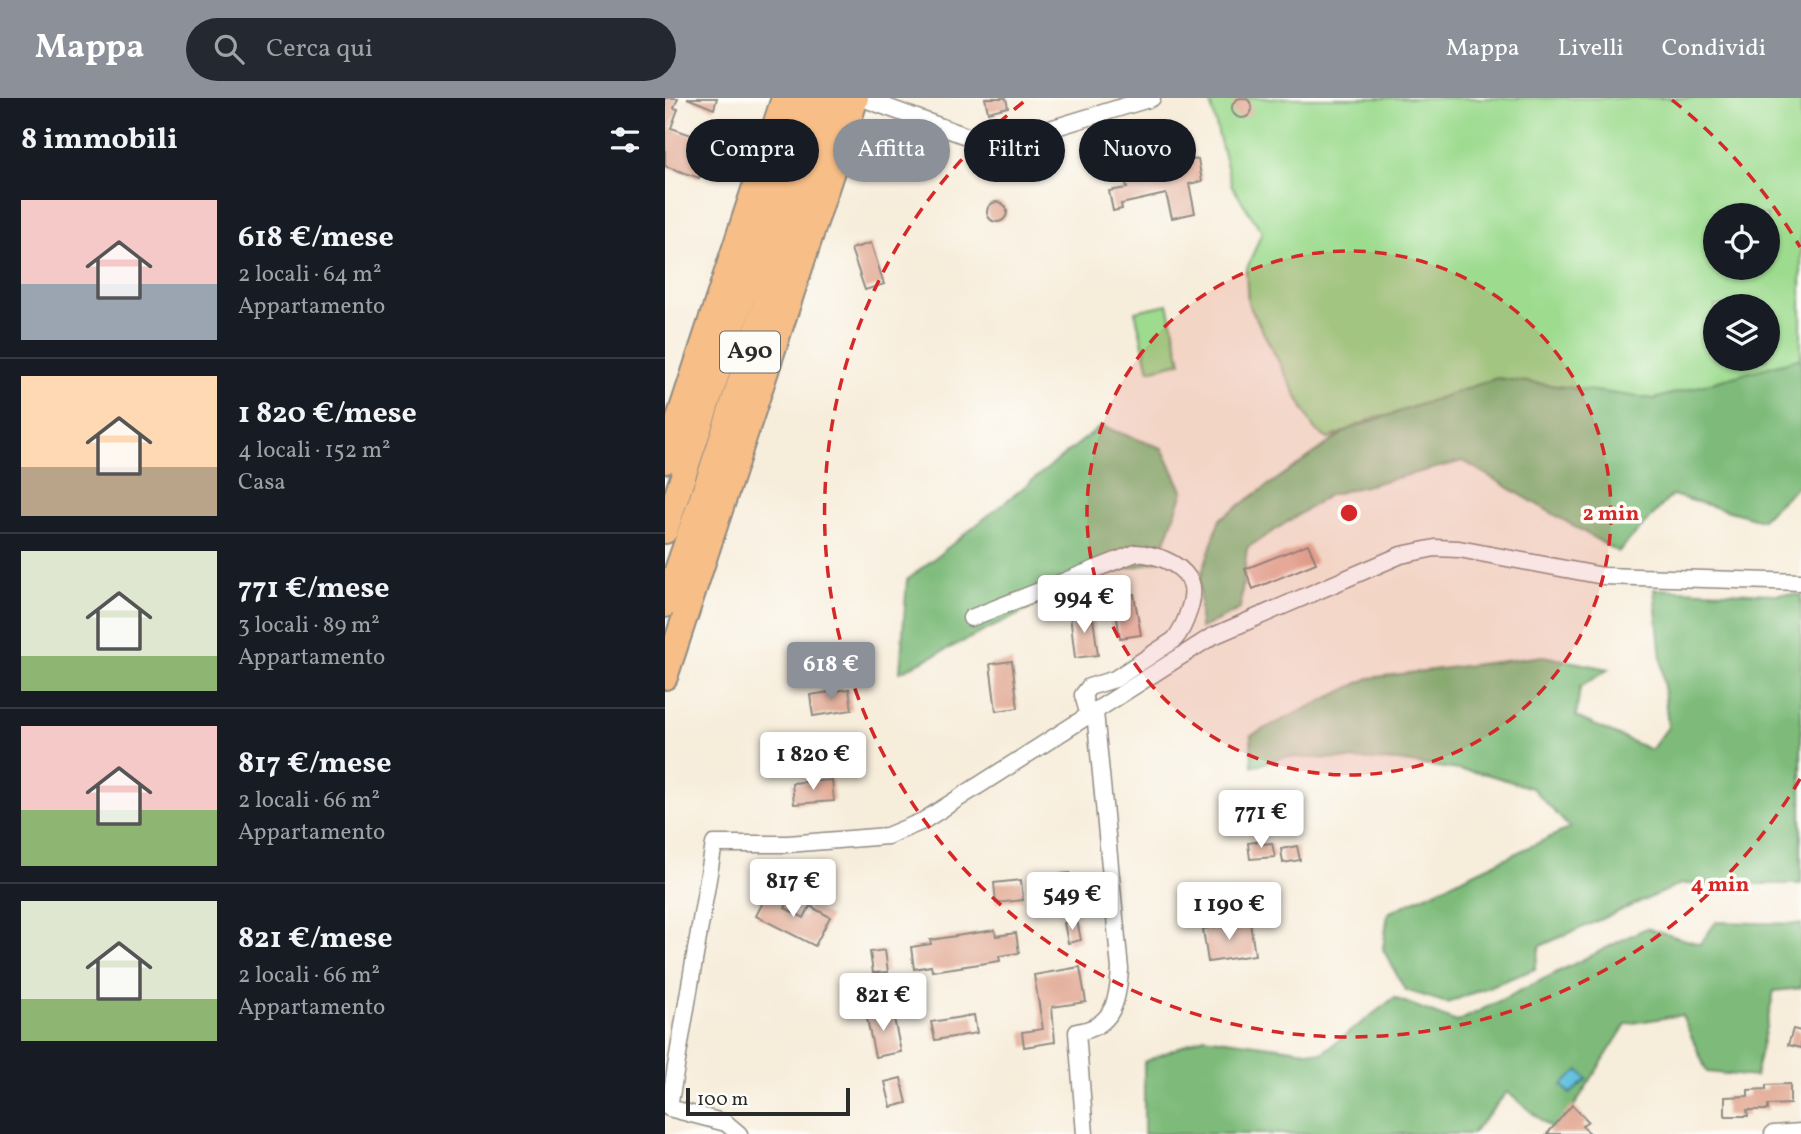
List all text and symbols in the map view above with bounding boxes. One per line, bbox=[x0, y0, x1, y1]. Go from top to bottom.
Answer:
search box bbox=[186, 18, 676, 81]
text: Mappa bbox=[35, 26, 144, 72]
icon: search bbox=[210, 30, 248, 68]
text: Cerca qui bbox=[266, 31, 373, 67]
text: Mappa bbox=[1446, 32, 1520, 66]
text: Livelli bbox=[1558, 32, 1624, 66]
text: Condividi bbox=[1662, 32, 1766, 66]
text: 8 immobili bbox=[21, 119, 178, 161]
chip: Compra bbox=[686, 119, 819, 182]
chip: Affitta bbox=[833, 119, 950, 182]
chip: Filtri bbox=[964, 119, 1065, 182]
chip: Nuovo bbox=[1079, 119, 1196, 182]
icon: filters bbox=[606, 121, 644, 159]
map controls bbox=[1703, 203, 1780, 371]
button: locate bbox=[1703, 203, 1780, 280]
text: 618 €/mese bbox=[238, 217, 394, 259]
icon: home bbox=[77, 228, 161, 312]
text: 2 locali · 64 m² bbox=[238, 259, 381, 291]
text: Appartamento bbox=[238, 291, 385, 323]
button: layers bbox=[1703, 294, 1780, 371]
road number: A90 bbox=[720, 331, 780, 372]
text: 1 820 €/mese bbox=[238, 393, 417, 435]
icon: home bbox=[77, 404, 161, 488]
text: 4 locali · 152 m² bbox=[238, 435, 391, 467]
text: Casa bbox=[238, 467, 286, 499]
text: 2 min bbox=[1583, 500, 1639, 529]
centre of rings bbox=[1337, 501, 1361, 525]
text: 771 €/mese bbox=[238, 568, 390, 610]
pin: 994 € bbox=[1035, 575, 1133, 635]
icon: home bbox=[77, 579, 161, 663]
text: 994 € bbox=[1054, 582, 1114, 614]
text: 3 locali · 89 m² bbox=[238, 610, 380, 642]
text: Appartamento bbox=[238, 642, 385, 674]
pin: 618 € bbox=[782, 642, 880, 702]
text: 618 € bbox=[803, 649, 859, 681]
pin: 1 820 € bbox=[748, 732, 878, 792]
text: 1 820 € bbox=[776, 739, 850, 771]
text: 817 €/mese bbox=[238, 743, 392, 785]
icon: home bbox=[77, 754, 161, 838]
text: 2 locali · 66 m² bbox=[238, 785, 380, 817]
pin: 771 € bbox=[1212, 790, 1310, 850]
text: 771 € bbox=[1235, 797, 1287, 829]
text: Appartamento bbox=[238, 817, 385, 849]
pin: 817 € bbox=[744, 860, 842, 919]
text: 817 € bbox=[766, 866, 820, 898]
text: 4 min bbox=[1691, 871, 1749, 900]
pin: 549 € bbox=[1023, 872, 1121, 932]
text: 549 € bbox=[1043, 879, 1101, 911]
pin: 1 190 € bbox=[1164, 882, 1294, 942]
text: 1 190 € bbox=[1193, 889, 1265, 921]
text: 821 €/mese bbox=[238, 918, 393, 960]
icon: home bbox=[77, 929, 161, 1013]
text: 2 locali · 66 m² bbox=[238, 960, 380, 992]
pin: 821 € bbox=[834, 974, 932, 1033]
text: 821 € bbox=[855, 980, 911, 1012]
text: Appartamento bbox=[238, 992, 385, 1024]
scale bar bbox=[686, 1085, 851, 1117]
text: 100 m bbox=[697, 1087, 748, 1113]

